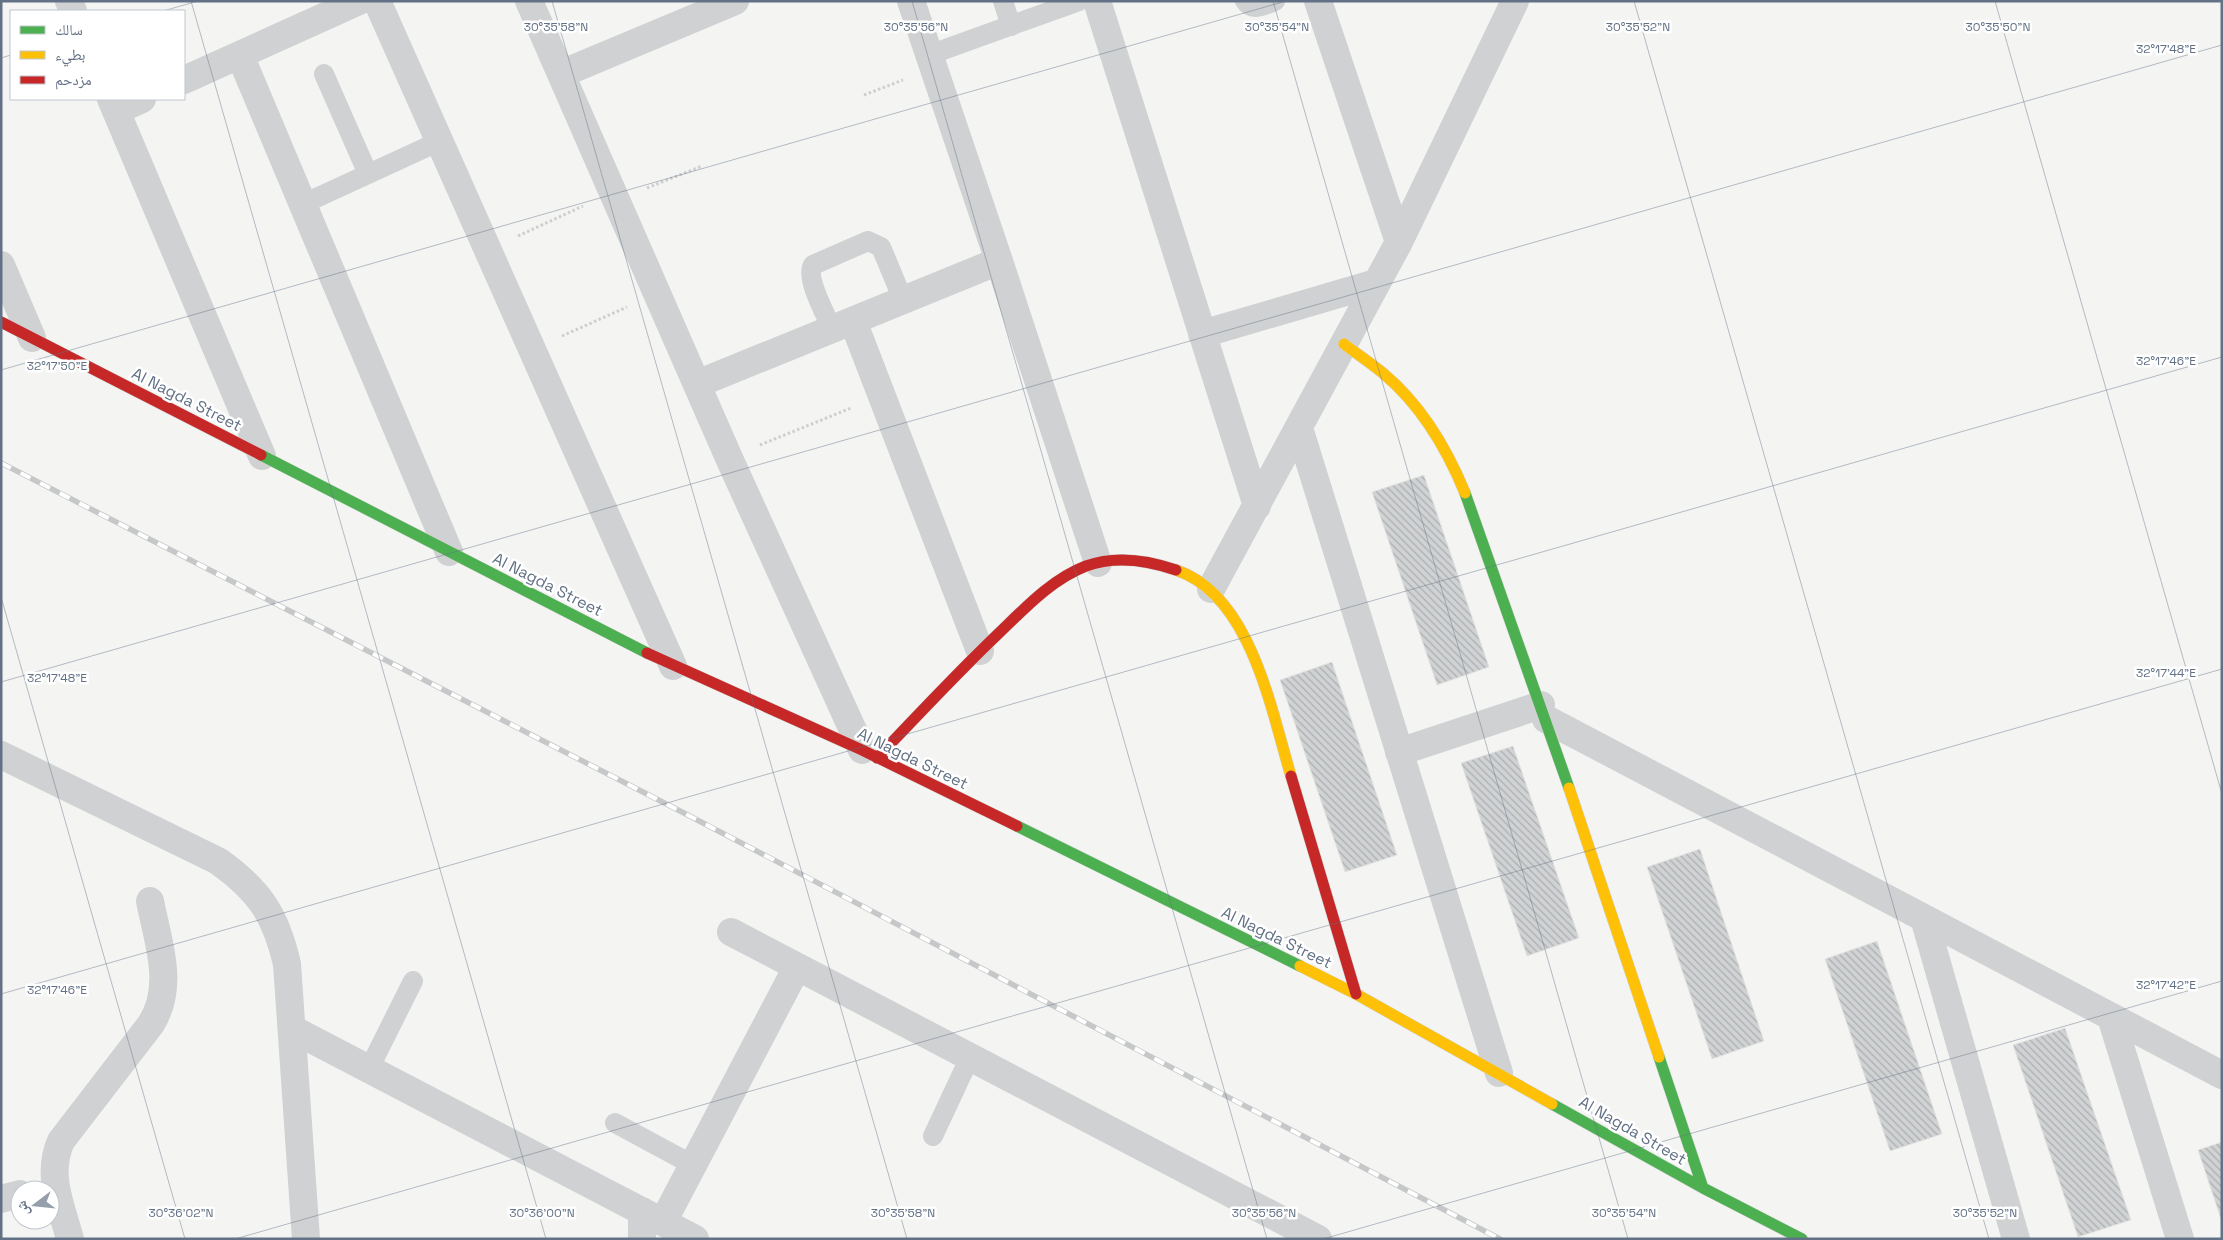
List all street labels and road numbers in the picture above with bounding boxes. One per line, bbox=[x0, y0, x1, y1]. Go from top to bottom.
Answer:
street label: Al Nagda Street bbox=[128, 363, 245, 436]
street label: Al Nagda Street bbox=[489, 548, 606, 621]
street label: Al Nagda Street bbox=[854, 723, 972, 794]
street label: Al Nagda Street bbox=[1218, 902, 1336, 973]
street label: Al Nagda Street bbox=[1575, 1091, 1690, 1170]

